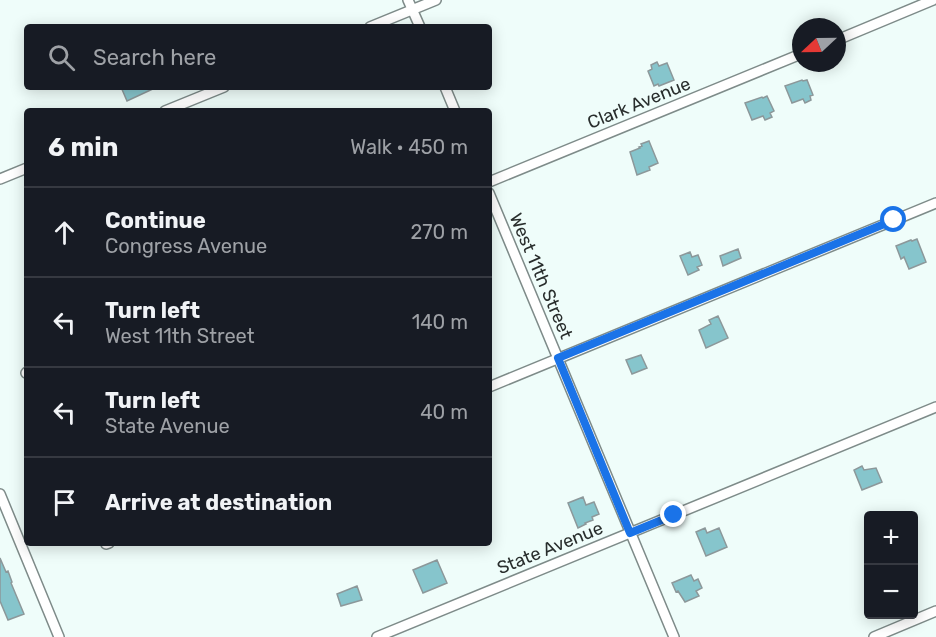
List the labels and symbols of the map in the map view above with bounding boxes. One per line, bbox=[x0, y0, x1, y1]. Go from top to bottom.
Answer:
north arrow bbox=[792, 18, 846, 72]
street label: Clark Avenue bbox=[584, 72, 694, 134]
route start bbox=[880, 206, 906, 232]
street label: West 11th Street bbox=[505, 210, 577, 342]
route end bbox=[660, 501, 686, 527]
street label: State Avenue bbox=[494, 517, 606, 579]

